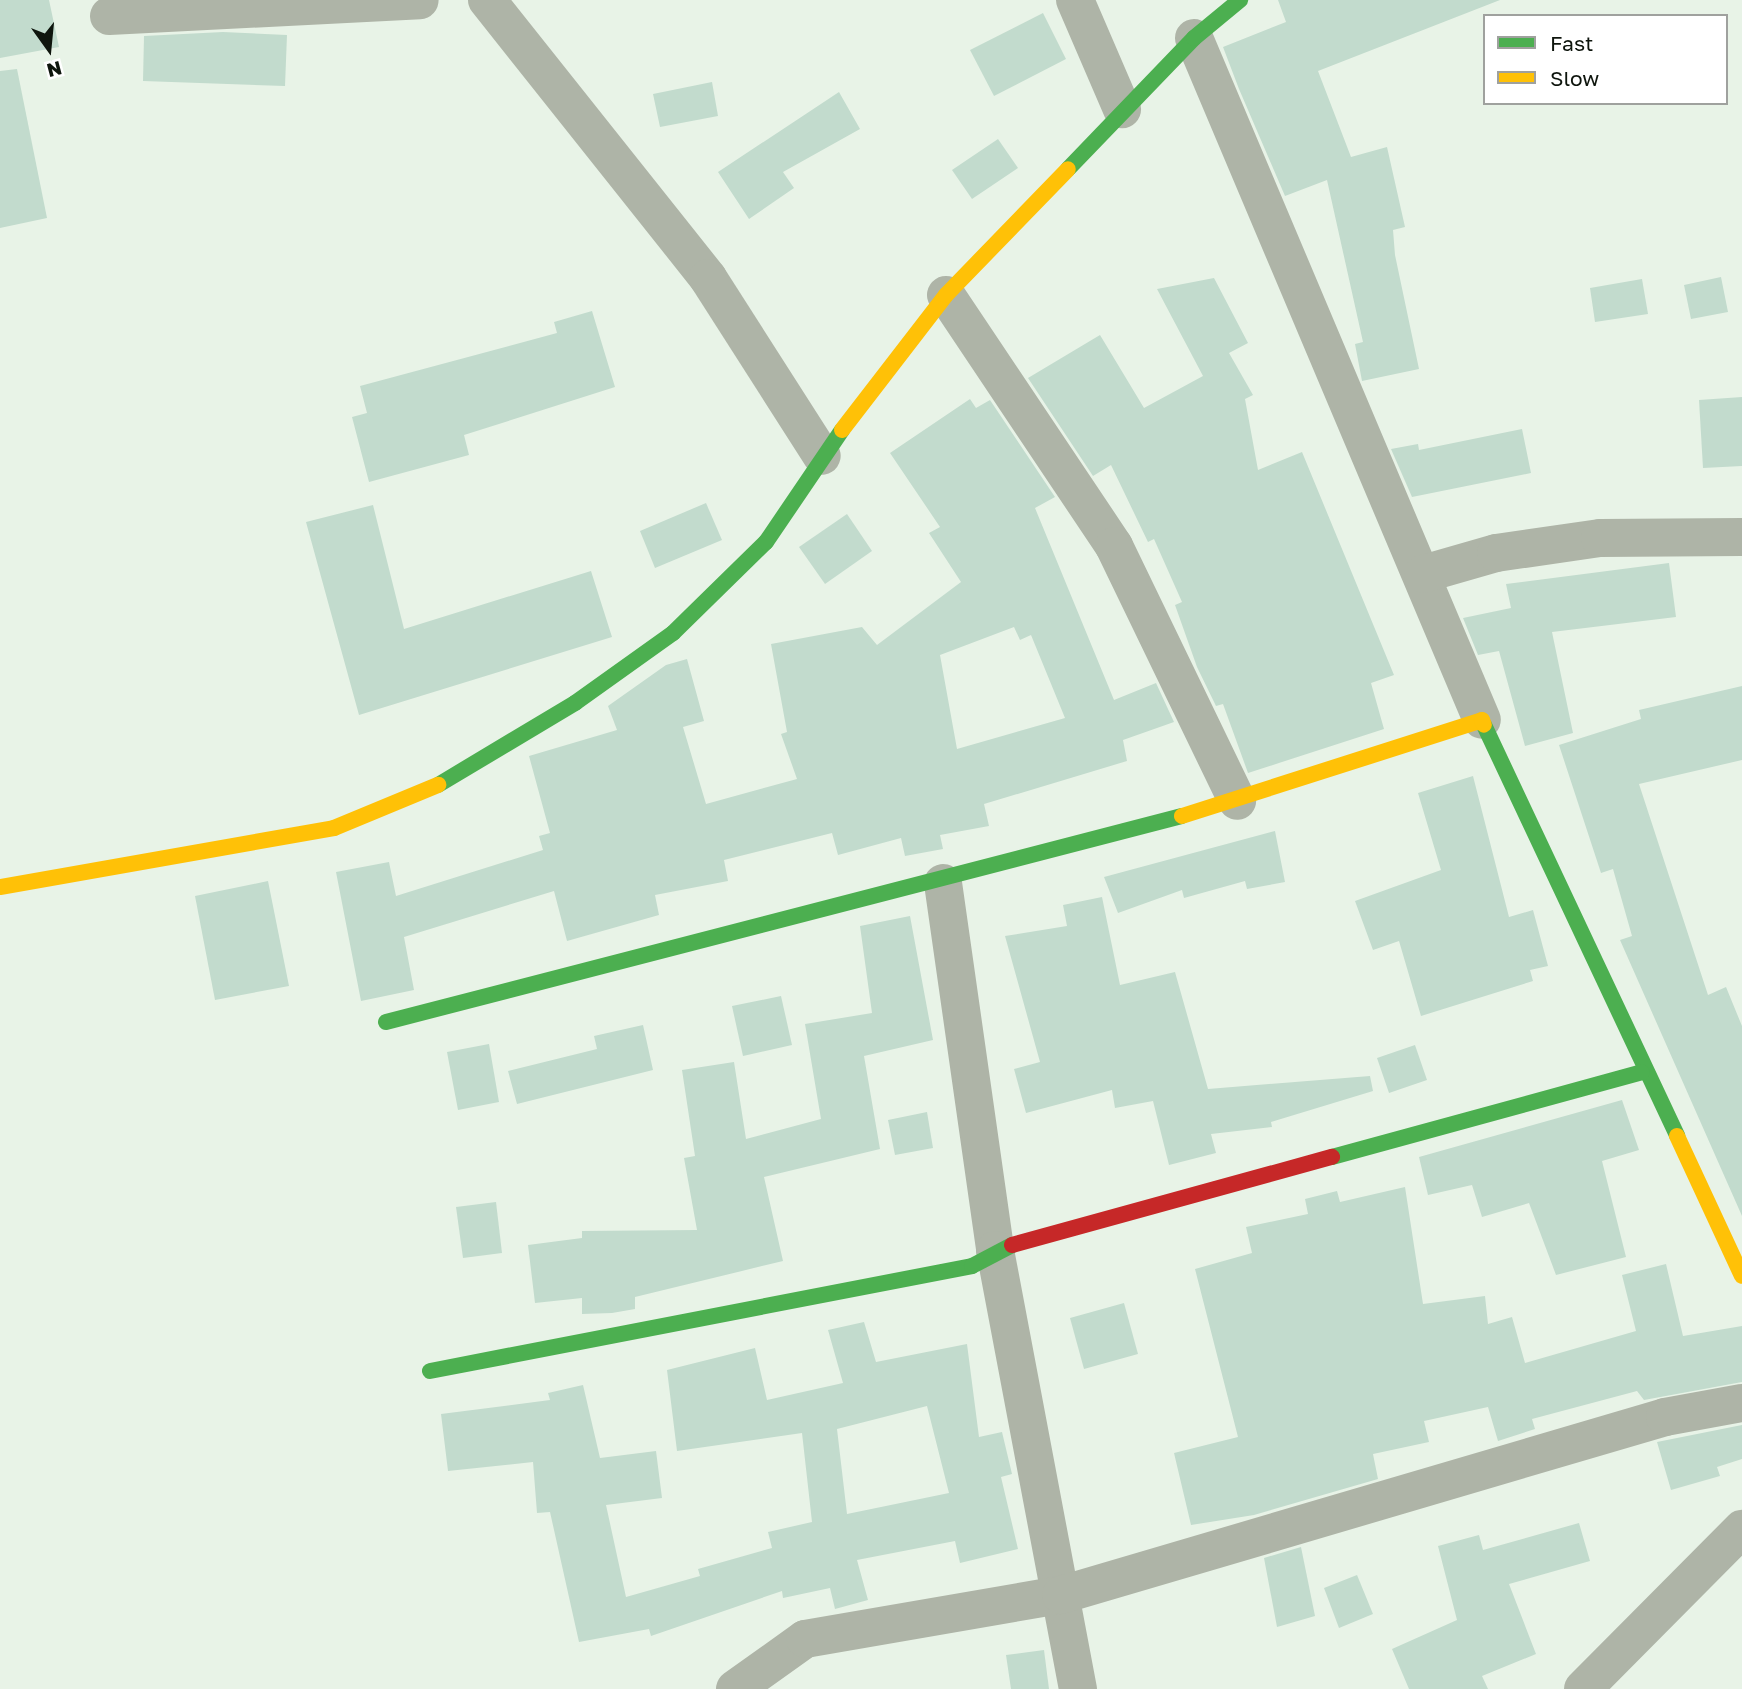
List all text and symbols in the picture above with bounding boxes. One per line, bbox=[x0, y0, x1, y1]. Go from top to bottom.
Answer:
north arrow bbox=[14, 14, 84, 84]
legend bbox=[1483, 14, 1728, 105]
text: Fast bbox=[1550, 30, 1593, 56]
text: N bbox=[45, 57, 65, 83]
text: Slow bbox=[1550, 65, 1599, 91]

